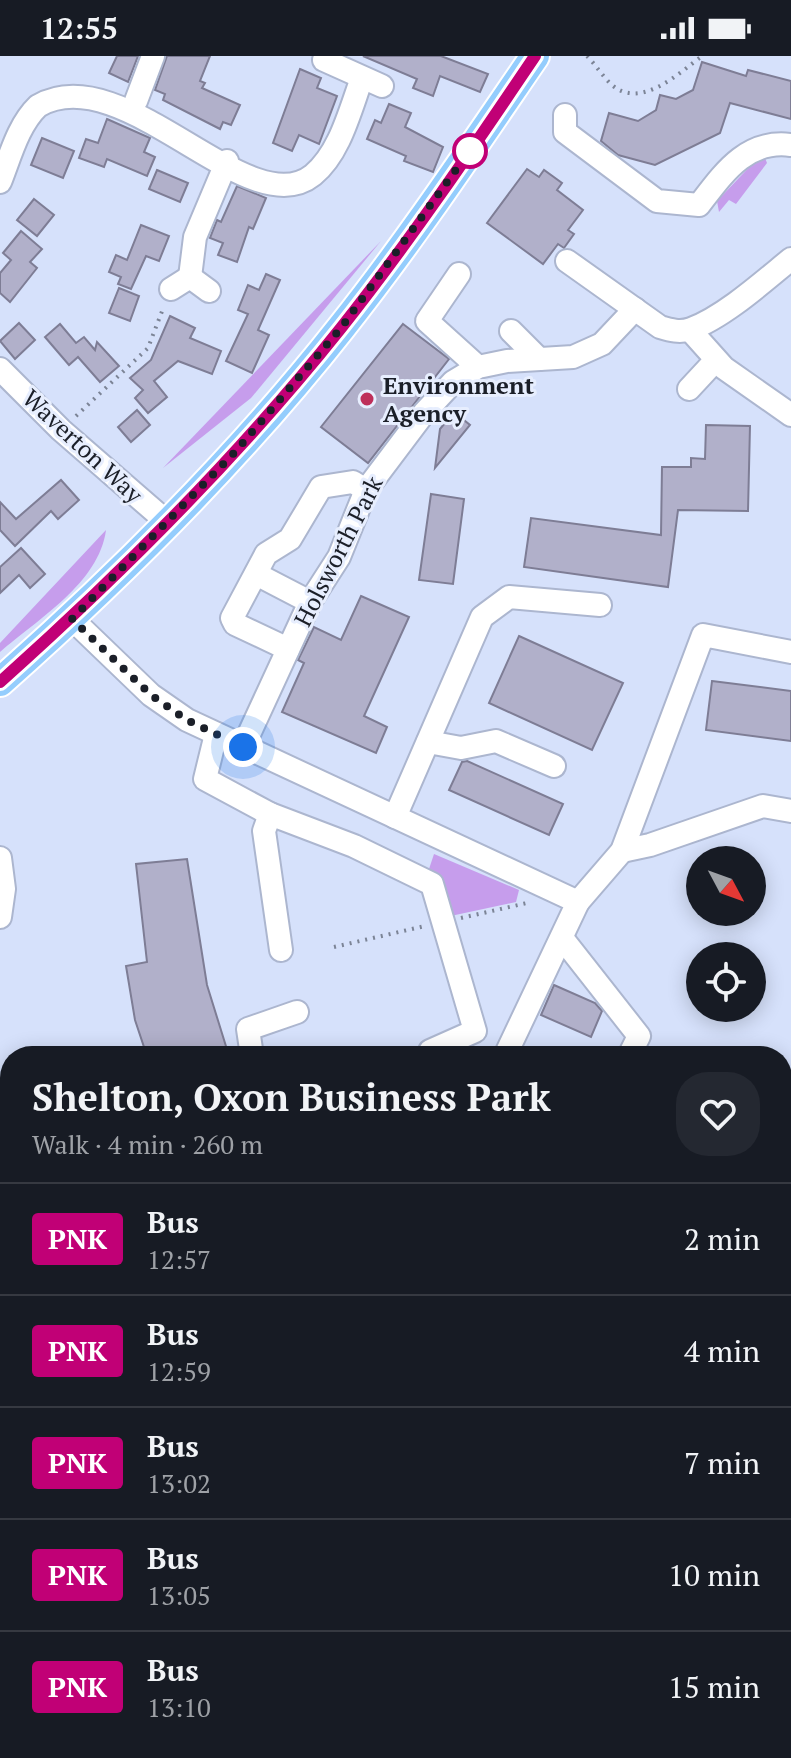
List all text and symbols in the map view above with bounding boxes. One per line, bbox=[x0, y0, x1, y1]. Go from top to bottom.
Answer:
text: 12:55 bbox=[40, 8, 118, 48]
unlabelled marker bbox=[453, 134, 487, 168]
place label: Environment Agency bbox=[383, 369, 534, 429]
street label: Waverton Way bbox=[16, 382, 151, 511]
marker: Environment Agency bbox=[358, 390, 376, 408]
street label: Holsworth Park bbox=[286, 470, 390, 632]
your location bbox=[223, 727, 263, 767]
north arrow bbox=[686, 846, 766, 926]
map controls bbox=[686, 846, 766, 1022]
button: locate bbox=[686, 942, 766, 1022]
text: Shelton, Oxon Business Park bbox=[32, 1072, 551, 1122]
button: heart bbox=[676, 1072, 760, 1156]
text: Walk · 4 min · 260 m bbox=[32, 1127, 263, 1161]
text: Bus bbox=[147, 1202, 199, 1242]
text: 2 min bbox=[684, 1219, 760, 1259]
text: PNK bbox=[48, 1220, 107, 1257]
text: 12:57 bbox=[147, 1242, 211, 1276]
text: Bus bbox=[147, 1314, 199, 1354]
text: 4 min bbox=[684, 1331, 760, 1371]
text: PNK bbox=[48, 1332, 107, 1369]
text: 12:59 bbox=[147, 1354, 211, 1388]
text: Bus bbox=[147, 1426, 199, 1466]
text: 7 min bbox=[684, 1443, 760, 1483]
text: PNK bbox=[48, 1444, 107, 1481]
text: 13:02 bbox=[147, 1466, 211, 1500]
text: Bus bbox=[147, 1538, 199, 1578]
text: 10 min bbox=[668, 1555, 760, 1595]
text: PNK bbox=[48, 1556, 107, 1593]
text: 13:05 bbox=[147, 1578, 211, 1612]
text: Bus bbox=[147, 1650, 199, 1690]
text: 15 min bbox=[668, 1667, 760, 1707]
text: PNK bbox=[48, 1668, 107, 1705]
text: 13:10 bbox=[147, 1690, 211, 1724]

